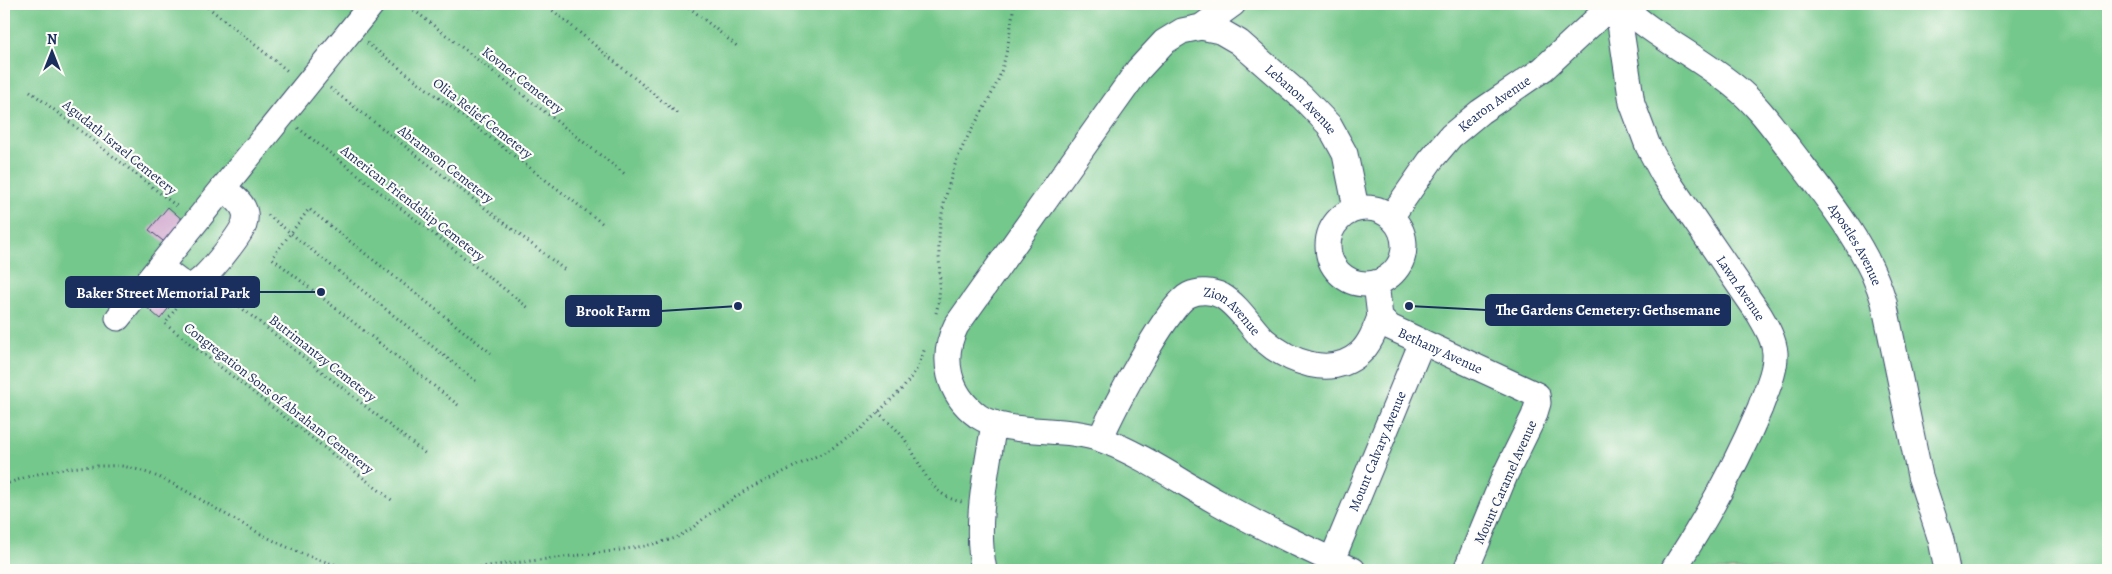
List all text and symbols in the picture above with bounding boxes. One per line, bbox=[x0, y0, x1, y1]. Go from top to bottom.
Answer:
north arrow bbox=[28, 28, 78, 78]
text: N bbox=[47, 30, 57, 49]
street label: Kovner Cemetery bbox=[478, 42, 568, 119]
street label: Lebanon Avenue bbox=[1261, 60, 1341, 138]
street label: Kearon Avenue bbox=[1454, 71, 1535, 137]
street label: Olita Relief Cemetery bbox=[429, 73, 537, 164]
street label: Agudath Israel Cemetery bbox=[58, 95, 181, 200]
street label: Abramson Cemetery bbox=[393, 120, 498, 208]
street label: American Friendship Cemetery bbox=[336, 140, 489, 266]
street label: Apostles Avenue bbox=[1823, 199, 1886, 288]
street label: Lawn Avenue bbox=[1712, 252, 1770, 324]
callout: Baker Street Memorial Park bbox=[66, 277, 259, 307]
text: Baker Street Memorial Park bbox=[76, 283, 250, 303]
street label: Zion Avenue bbox=[1203, 283, 1265, 340]
callout: The Gardens Cemetery: Gethsemane bbox=[1486, 295, 1730, 325]
callout: Brook Farm bbox=[566, 296, 661, 326]
text: The Gardens Cemetery: Gethsemane bbox=[1496, 300, 1720, 320]
text: Brook Farm bbox=[576, 301, 651, 321]
street label: Butrimantzy Cemetery bbox=[265, 311, 381, 407]
street label: Congregation Sons of Abraham Cemetery bbox=[180, 318, 378, 479]
street label: Bethany Avenue bbox=[1395, 323, 1486, 379]
street label: Mount Calvary Avenue bbox=[1344, 388, 1411, 514]
street label: Mount Caramel Avenue bbox=[1470, 417, 1541, 547]

